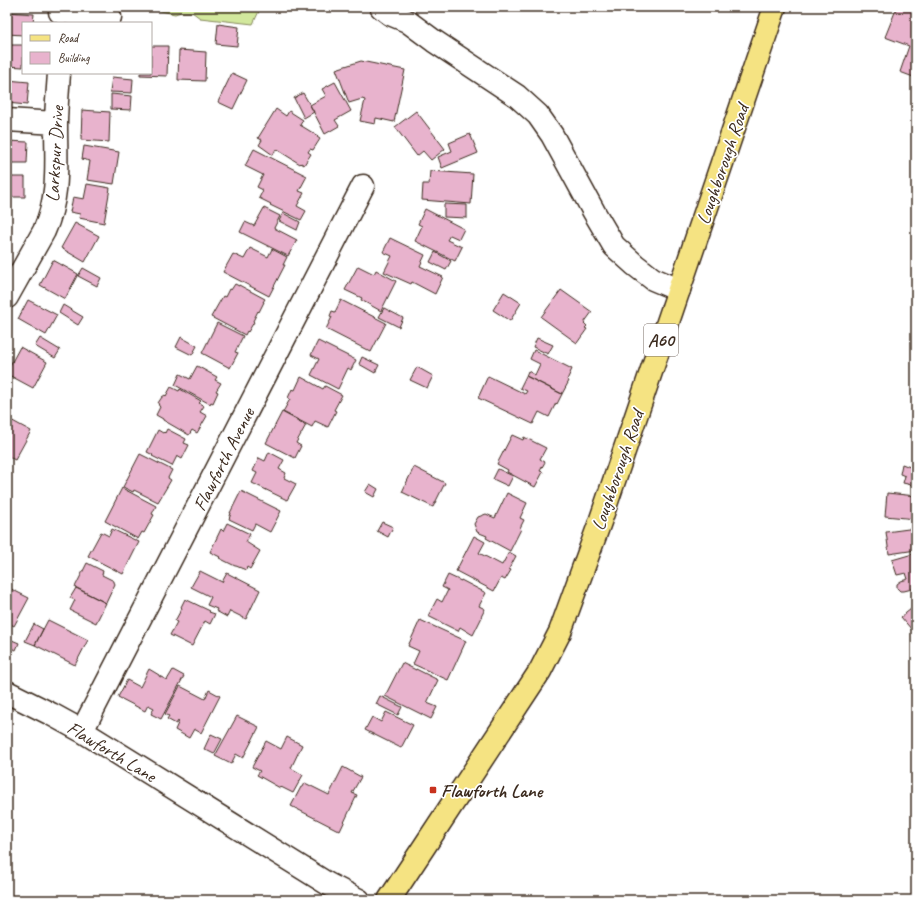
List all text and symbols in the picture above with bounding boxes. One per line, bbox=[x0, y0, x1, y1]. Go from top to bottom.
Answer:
legend bbox=[22, 22, 152, 74]
text: Road bbox=[58, 30, 80, 46]
text: Building bbox=[58, 50, 90, 66]
street label: Loughborough Road bbox=[691, 98, 756, 227]
street label: Larkspur Drive bbox=[40, 104, 70, 203]
road number: A60 bbox=[644, 324, 678, 356]
street label: Flawforth Avenue bbox=[188, 402, 261, 515]
street label: Loughborough Road bbox=[586, 404, 651, 533]
street label: Flawforth Lane bbox=[63, 716, 162, 789]
place label: Flawforth Lane bbox=[441, 779, 544, 803]
marker: Flawforth Lane bbox=[428, 785, 438, 795]

